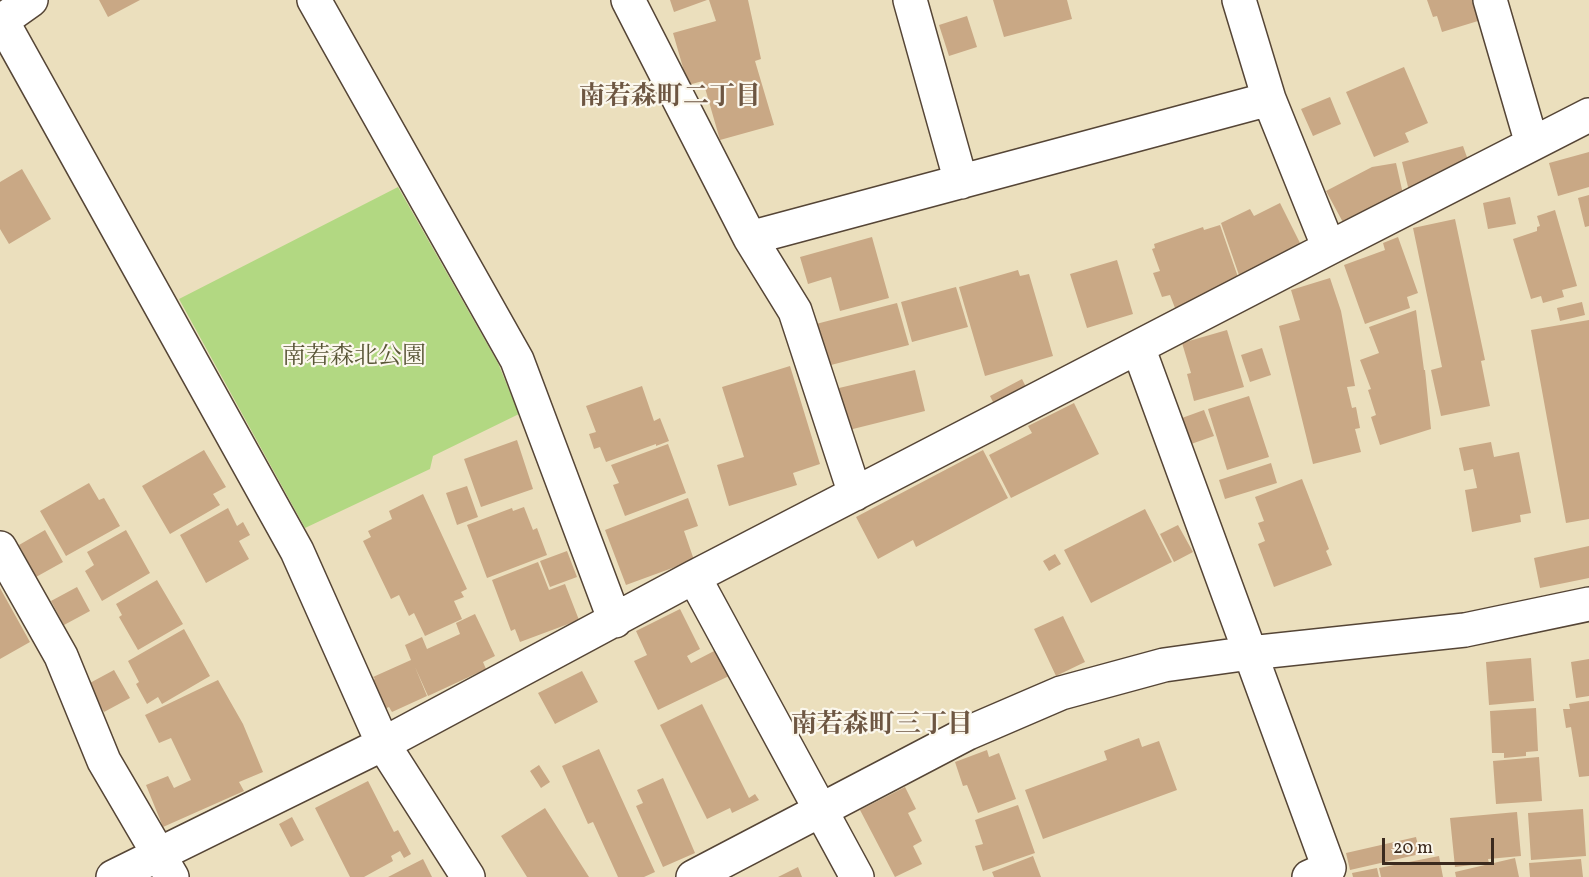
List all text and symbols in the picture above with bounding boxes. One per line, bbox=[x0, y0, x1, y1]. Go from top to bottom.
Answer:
district label: 南若森町二丁目 bbox=[579, 83, 761, 115]
park label: 南若森北公園 bbox=[282, 345, 426, 373]
district label: 南若森町三丁目 bbox=[791, 711, 973, 743]
scale bar bbox=[1385, 826, 1498, 864]
text: 20 m bbox=[1393, 836, 1433, 861]

